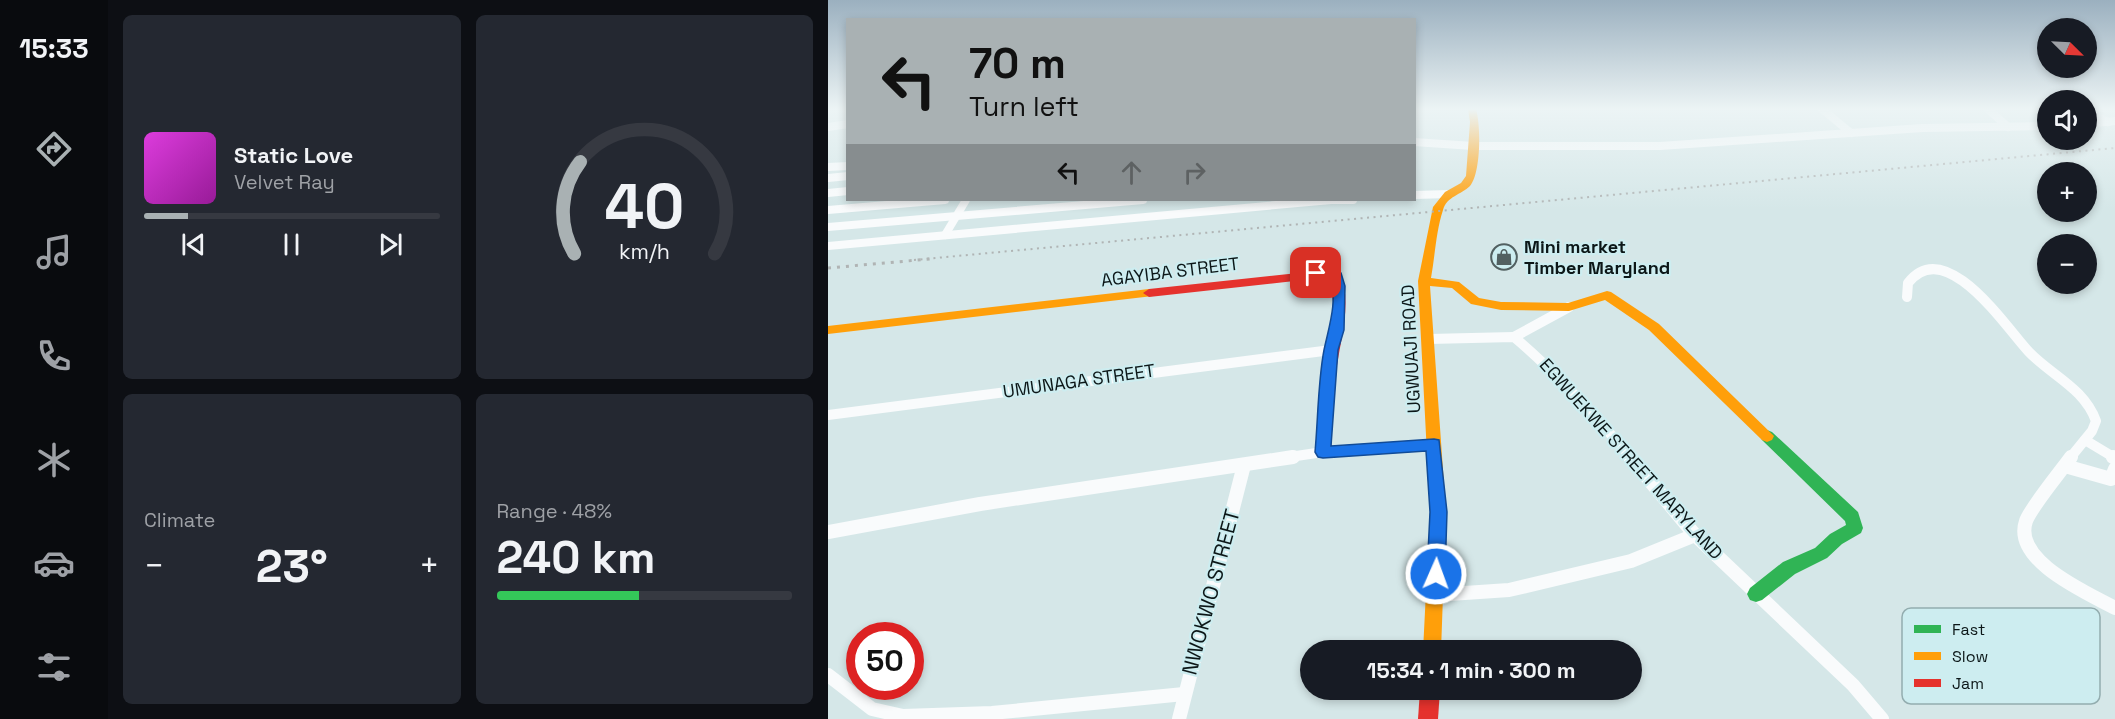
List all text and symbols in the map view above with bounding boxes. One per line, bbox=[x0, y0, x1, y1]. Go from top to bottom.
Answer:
north arrow bbox=[2037, 18, 2097, 78]
map controls bbox=[2037, 18, 2097, 294]
text: 15:33 bbox=[19, 31, 89, 66]
text: 70 m bbox=[969, 37, 1066, 90]
icon: left bbox=[870, 42, 948, 120]
text: Turn left bbox=[969, 89, 1079, 124]
button: sound bbox=[2037, 90, 2097, 150]
icon: directions bbox=[33, 128, 75, 170]
text: Static Love bbox=[234, 141, 353, 169]
icon: left bbox=[1052, 156, 1085, 189]
icon: ahead bbox=[1115, 156, 1148, 189]
icon: right bbox=[1178, 156, 1211, 189]
button: + bbox=[2037, 162, 2097, 222]
text: 40 bbox=[604, 167, 684, 246]
text: Velvet Ray bbox=[234, 169, 335, 195]
icon: previous bbox=[177, 228, 210, 261]
icon: pause bbox=[275, 228, 308, 261]
icon: next bbox=[374, 228, 407, 261]
icon: music bbox=[33, 231, 75, 273]
button: − bbox=[2037, 234, 2097, 294]
place label: Mini market Timber Maryland bbox=[1524, 235, 1670, 279]
text: km/h bbox=[619, 238, 670, 265]
shop icon: Mini market Timber Maryland bbox=[1489, 242, 1519, 272]
pin bbox=[1290, 247, 1341, 298]
street label: AGAYIBA STREET bbox=[1099, 252, 1241, 291]
icon: arrive bbox=[1299, 256, 1332, 289]
street label: UGWUAJI ROAD bbox=[1396, 284, 1425, 414]
icon: phone bbox=[33, 335, 75, 377]
street label: EGWUEKWE STREET MARYLAND bbox=[1535, 353, 1728, 564]
street label: UMUNAGA STREET bbox=[1001, 358, 1157, 403]
icon: climate bbox=[33, 439, 75, 481]
text: Range · 48% bbox=[497, 498, 612, 524]
street label: NWOKWO STREET bbox=[1175, 506, 1246, 678]
text: Climate bbox=[144, 507, 215, 533]
text: 240 km bbox=[497, 529, 656, 586]
text: 23° bbox=[256, 538, 328, 595]
icon: car bbox=[33, 542, 75, 584]
position arrow bbox=[1404, 542, 1468, 606]
text: − bbox=[144, 545, 164, 587]
text: + bbox=[419, 545, 439, 587]
legend bbox=[1902, 608, 2100, 704]
text: Fast bbox=[1952, 619, 1985, 640]
speed limit sign: 50 bbox=[846, 622, 924, 700]
icon: filters bbox=[33, 646, 75, 688]
text: Slow bbox=[1952, 646, 1988, 667]
text: 15:34 · 1 min · 300 m bbox=[1366, 656, 1576, 684]
text: Jam bbox=[1952, 673, 1984, 694]

